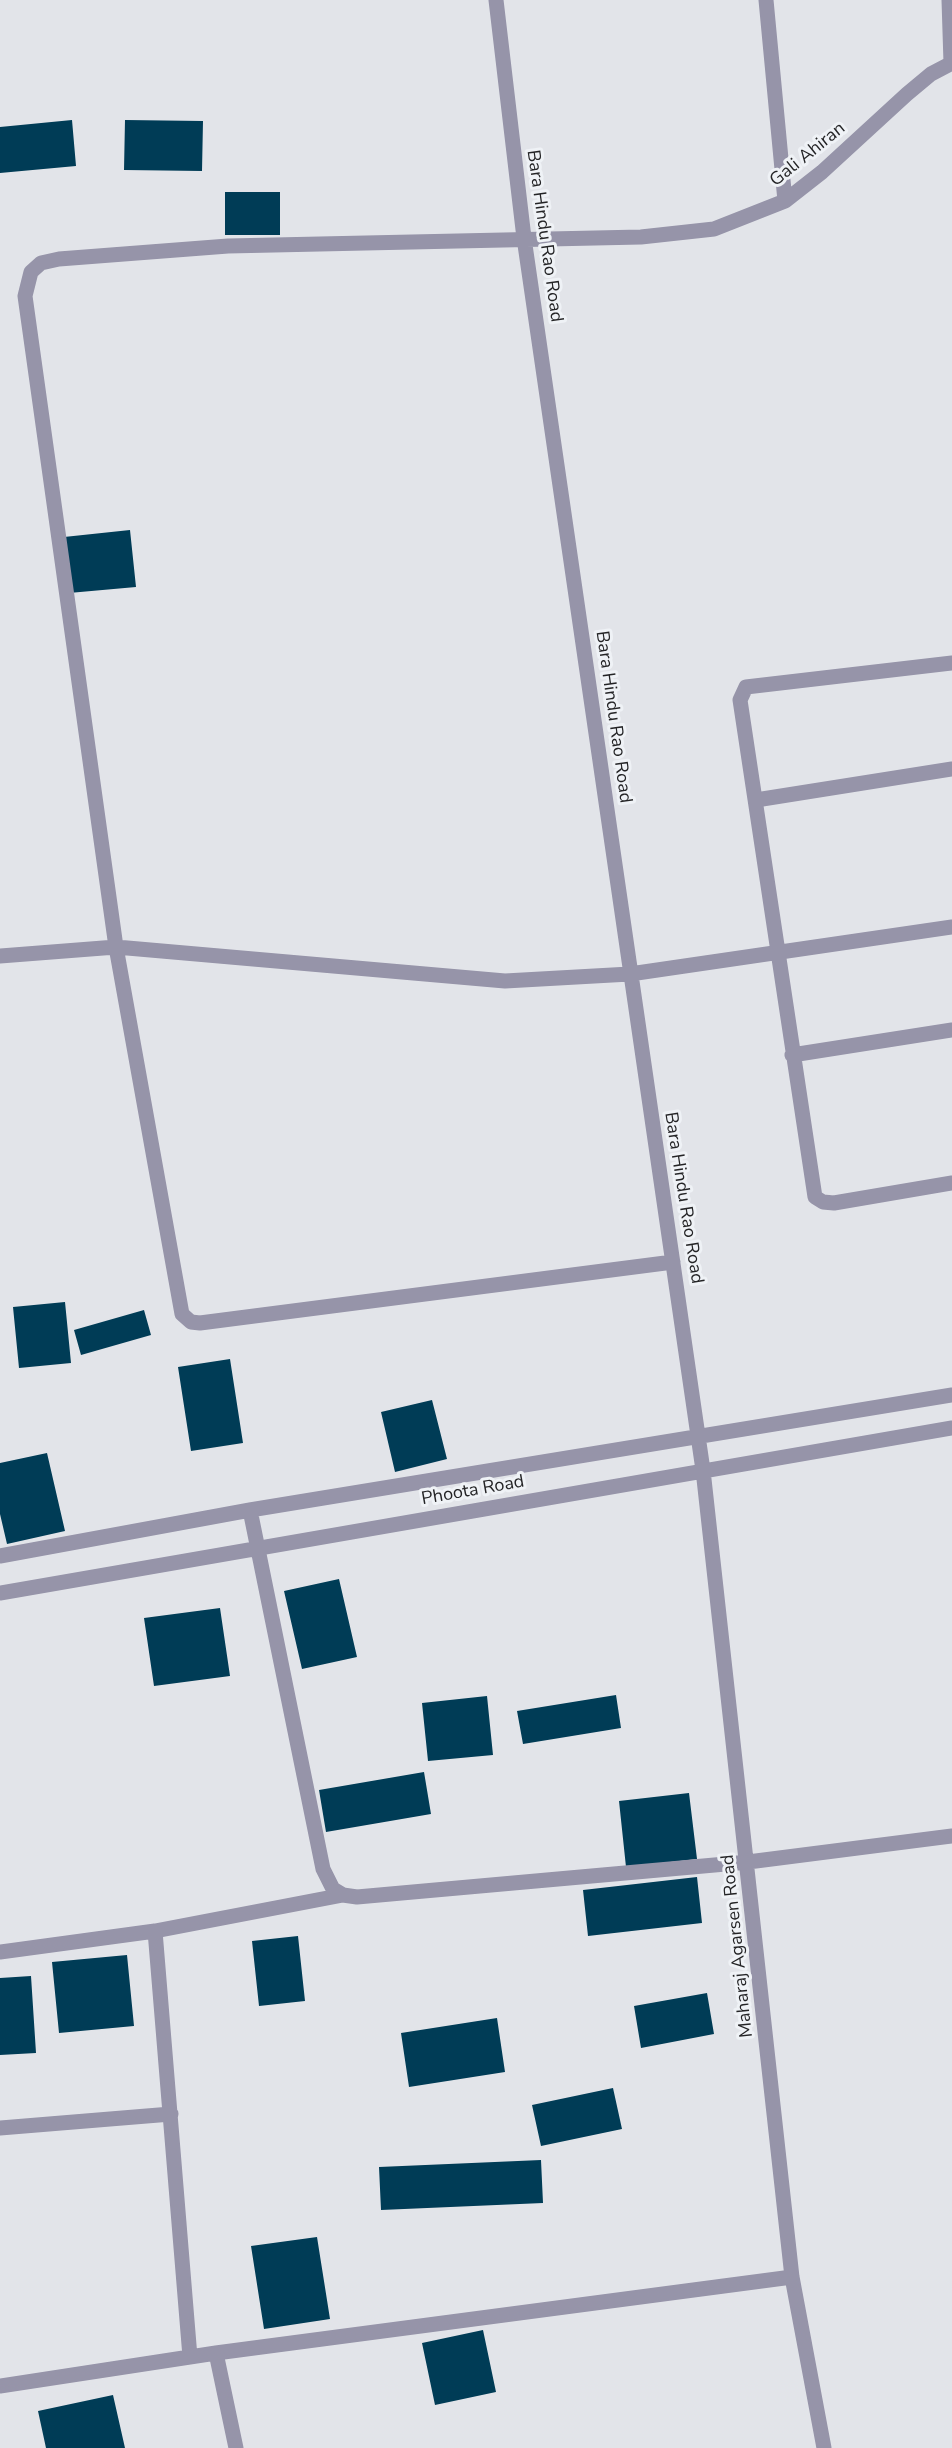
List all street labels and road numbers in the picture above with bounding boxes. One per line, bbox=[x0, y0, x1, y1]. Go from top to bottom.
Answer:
street label: Gali Ahiran bbox=[766, 118, 850, 192]
street label: Bara Hindu Rao Road bbox=[521, 149, 567, 323]
street label: Bara Hindu Rao Road bbox=[590, 630, 636, 804]
street label: Bara Hindu Rao Road bbox=[659, 1111, 707, 1285]
street label: Phoota Road bbox=[420, 1471, 526, 1511]
street label: Maharaj Agarsen Road bbox=[718, 1853, 758, 2039]

